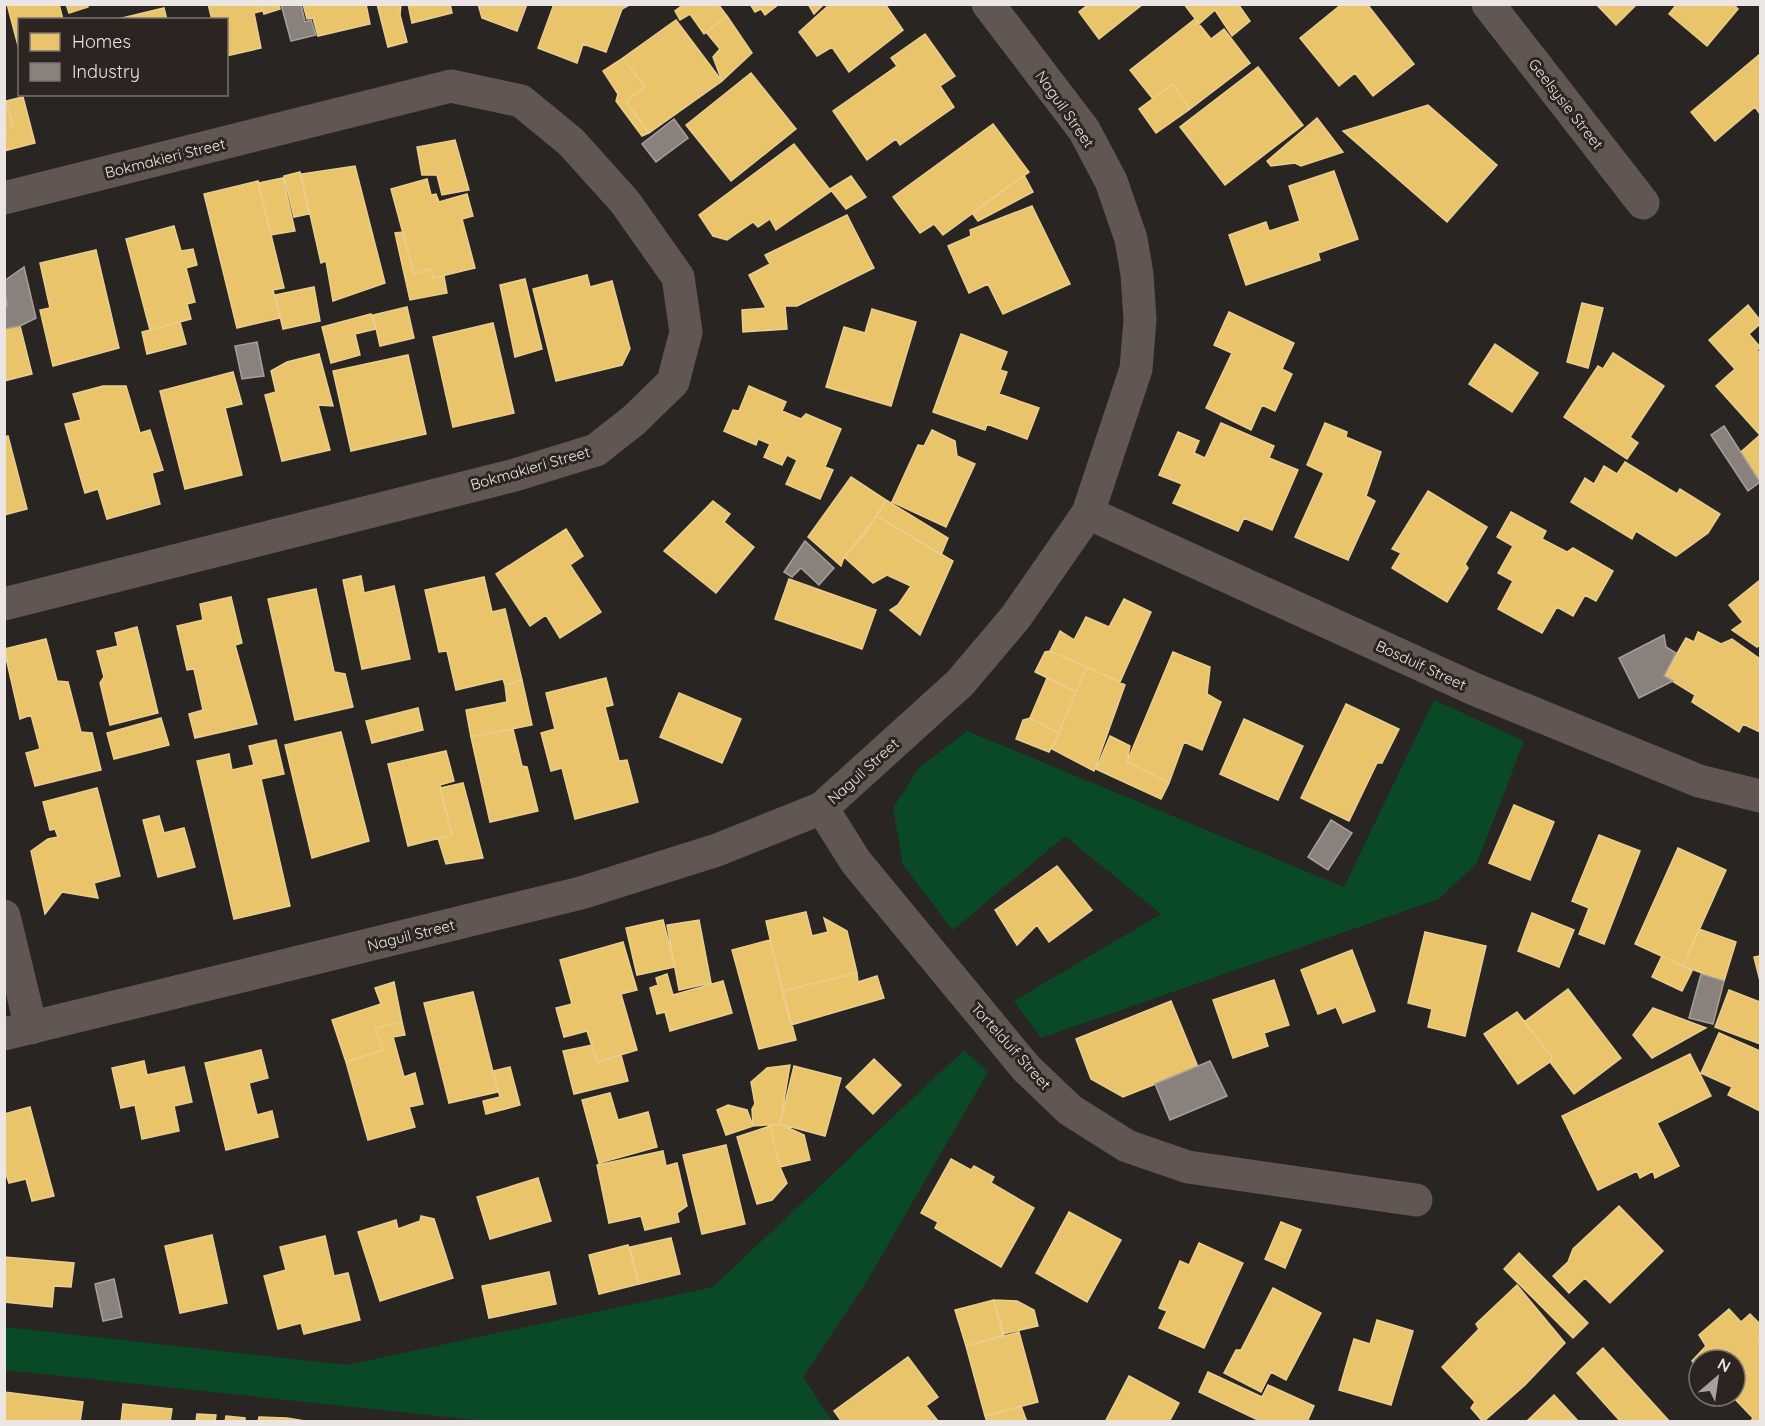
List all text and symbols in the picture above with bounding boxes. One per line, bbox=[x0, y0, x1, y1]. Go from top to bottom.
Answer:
legend bbox=[18, 18, 228, 96]
text: Homes bbox=[72, 30, 131, 53]
street label: Geelsysie Street bbox=[1525, 55, 1607, 153]
text: Industry bbox=[72, 60, 140, 83]
street label: Naguil Street bbox=[1032, 67, 1098, 151]
street label: Bokmakieri Street bbox=[103, 134, 227, 182]
street label: Bokmakieri Street bbox=[468, 442, 592, 494]
street label: Bosduif Street bbox=[1373, 636, 1469, 694]
street label: Naguil Street bbox=[823, 734, 903, 808]
street label: Naguil Street bbox=[365, 915, 457, 955]
street label: Tortelduif Street bbox=[967, 999, 1055, 1093]
north arrow bbox=[1687, 1348, 1747, 1408]
text: N bbox=[1714, 1353, 1734, 1376]

